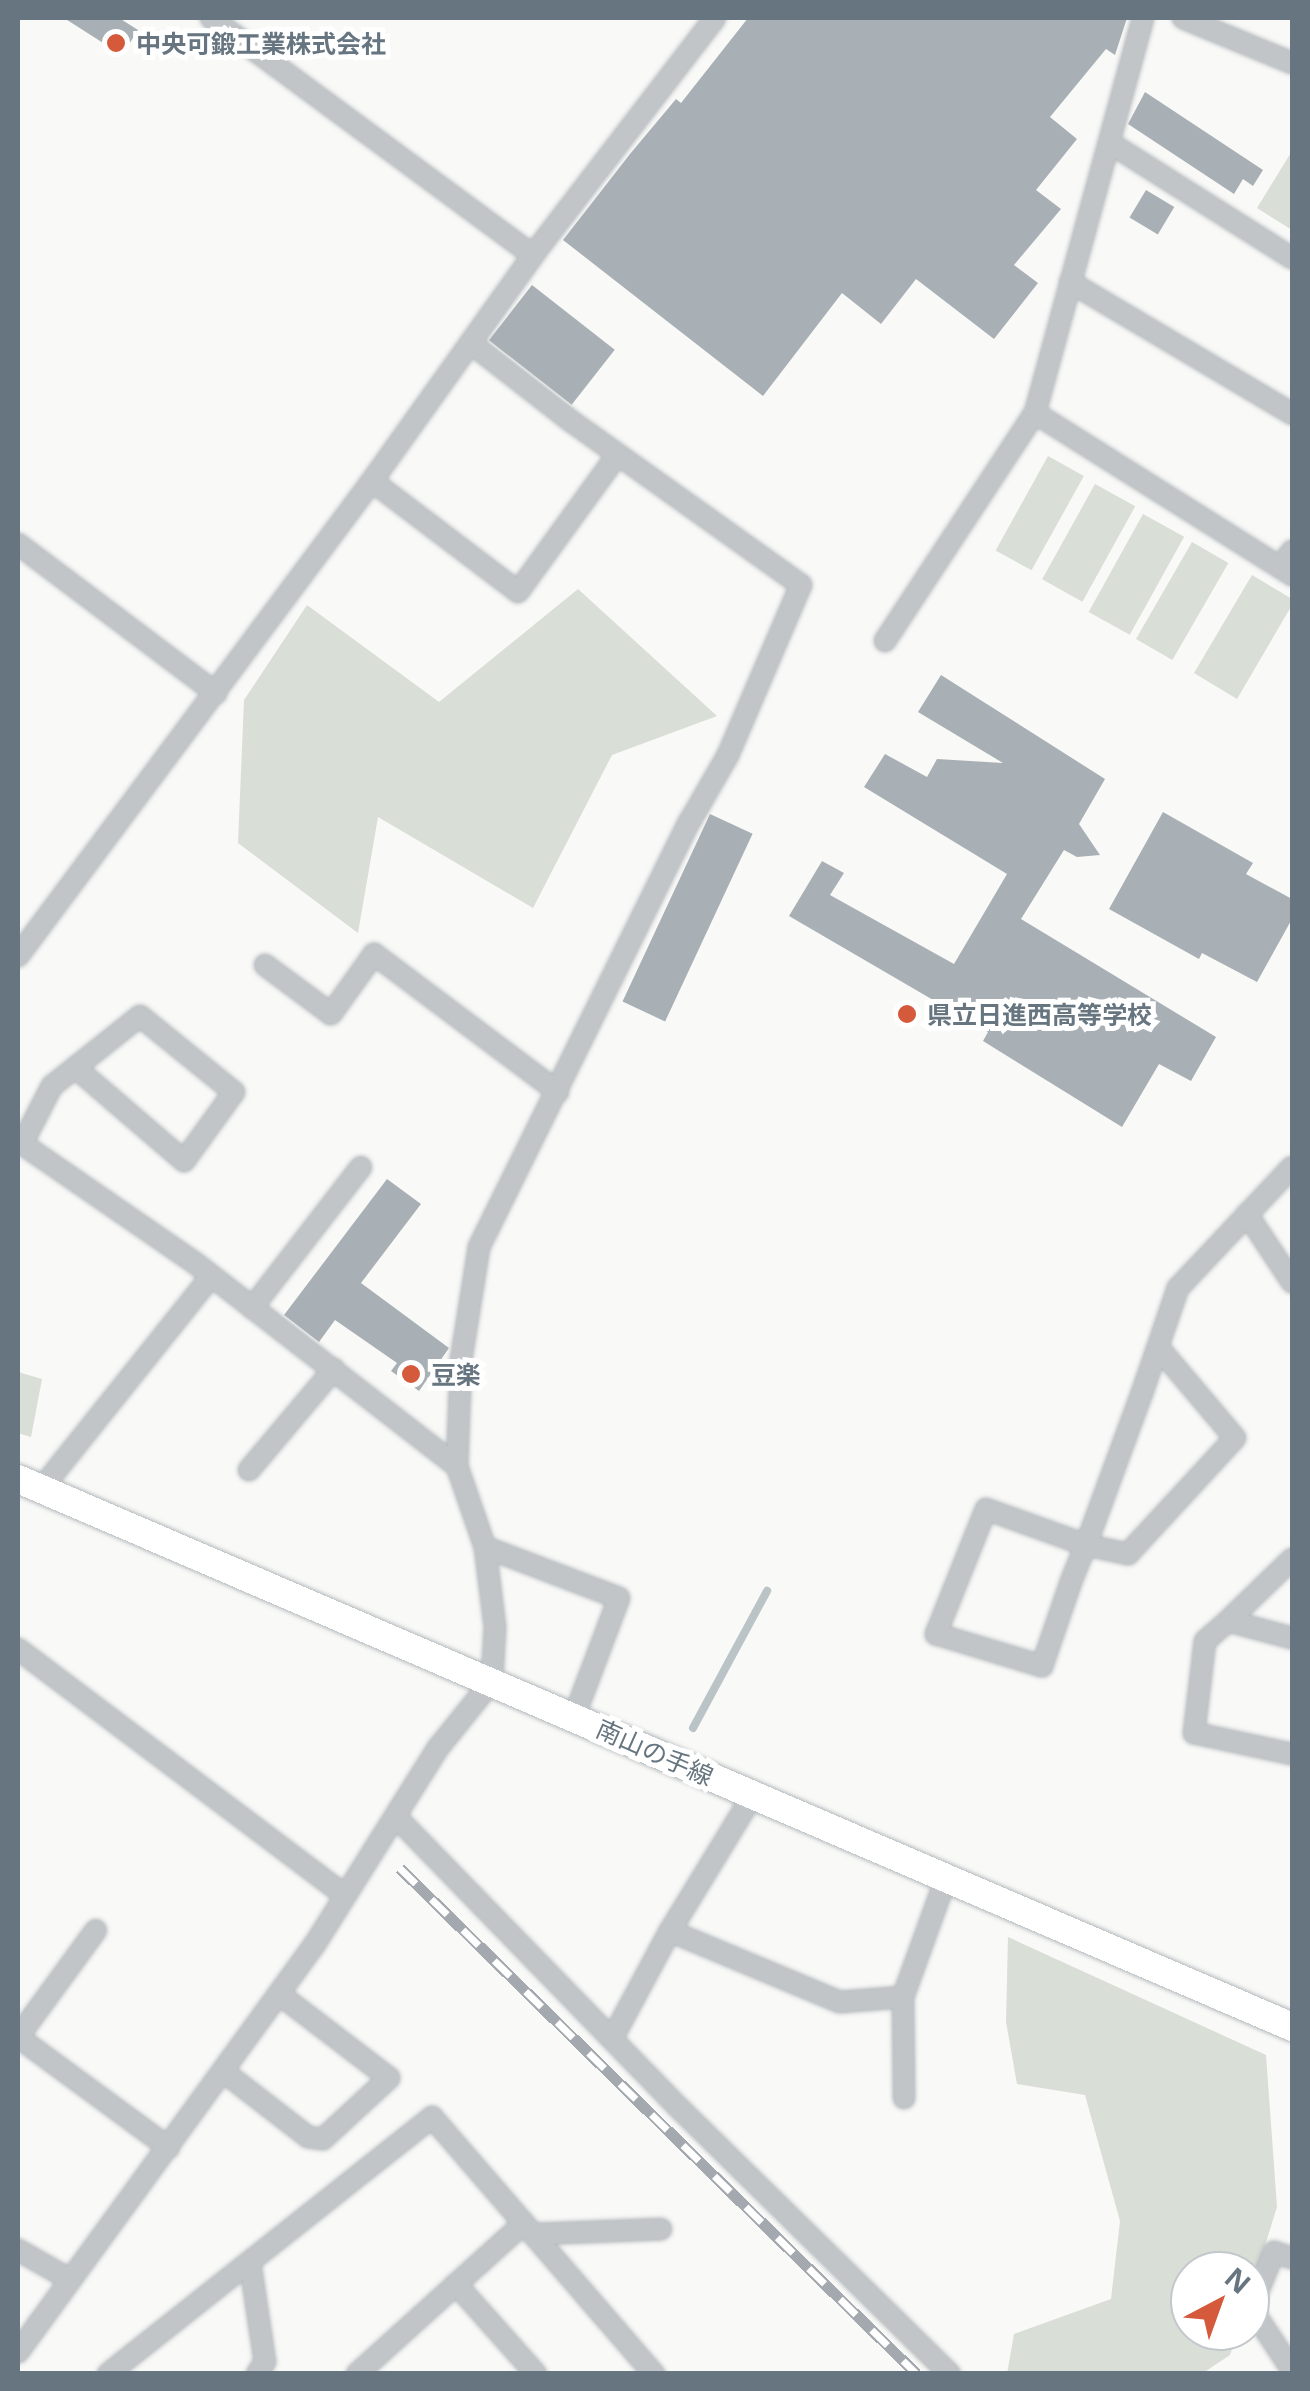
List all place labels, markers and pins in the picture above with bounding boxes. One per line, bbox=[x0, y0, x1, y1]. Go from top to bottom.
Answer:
place label: 中央可鍛工業株式会社 bbox=[136, 28, 386, 58]
marker: 中央可鍛工業株式会社 bbox=[105, 32, 127, 54]
place label: 県立日進西高等学校 bbox=[927, 999, 1152, 1029]
marker: 県立日進西高等学校 bbox=[896, 1003, 918, 1025]
place label: 豆楽 bbox=[431, 1359, 481, 1389]
marker: 豆楽 bbox=[400, 1363, 422, 1385]

